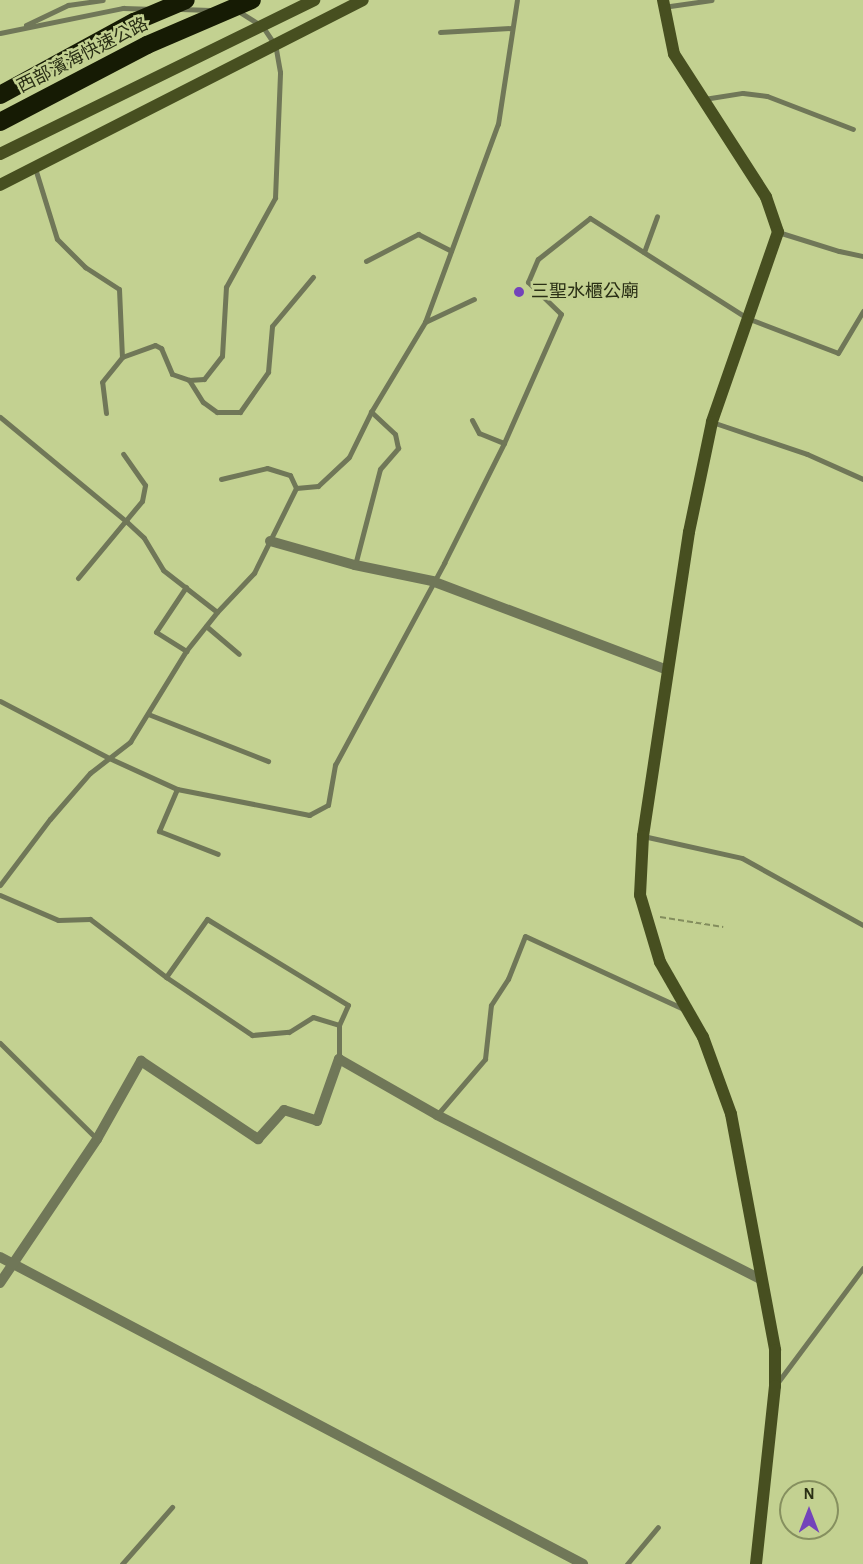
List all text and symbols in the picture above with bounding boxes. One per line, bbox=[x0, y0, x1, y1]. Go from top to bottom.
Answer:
street label: 西部濱海快速公路 bbox=[14, 14, 152, 98]
place label: 三聖水櫃公廟 bbox=[531, 281, 639, 303]
marker: 三聖水櫃公廟 bbox=[512, 285, 526, 299]
north arrow bbox=[779, 1480, 839, 1540]
text: N bbox=[803, 1486, 815, 1502]

